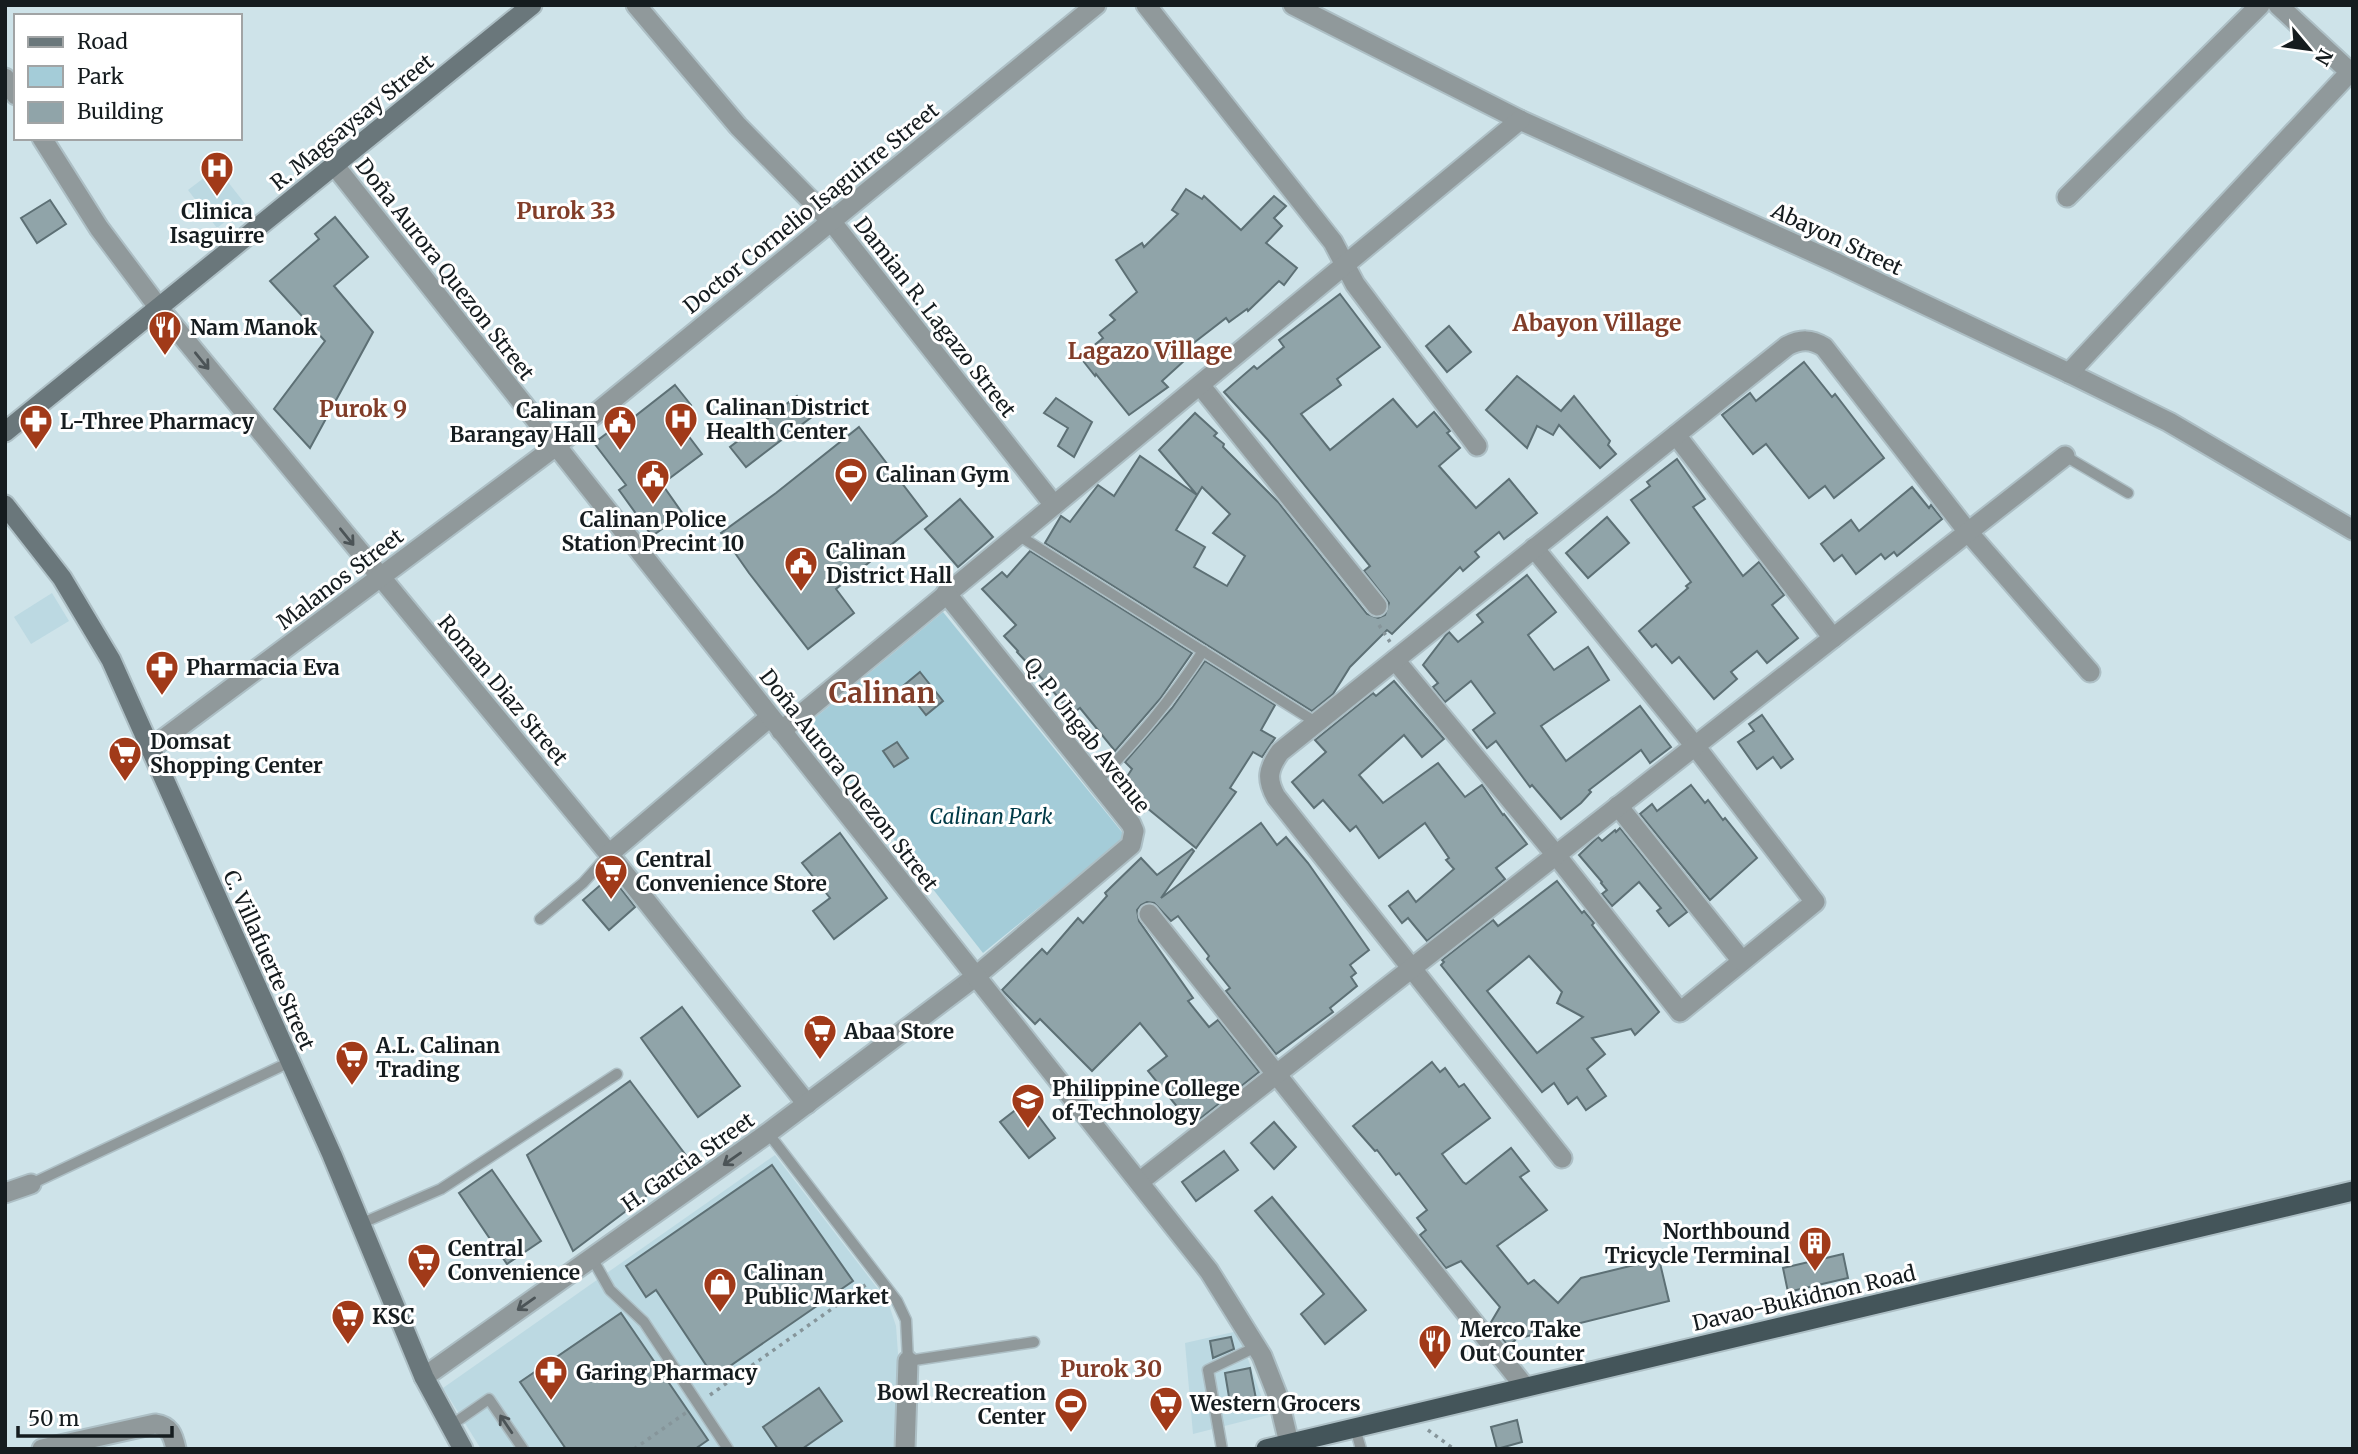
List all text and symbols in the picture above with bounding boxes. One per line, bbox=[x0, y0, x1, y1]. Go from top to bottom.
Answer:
legend bbox=[14, 14, 242, 140]
north arrow bbox=[2274, 14, 2344, 84]
text: Road bbox=[77, 28, 128, 55]
text: N bbox=[2310, 45, 2338, 70]
street label: R. Magsaysay Street bbox=[265, 48, 439, 196]
text: Park bbox=[77, 63, 124, 90]
street label: Doctor Cornelio Isaguirre Street bbox=[678, 97, 944, 319]
text: Building bbox=[77, 98, 164, 125]
hospital icon: Clinica Isaguirre bbox=[198, 149, 236, 198]
street label: Doña Aurora Quezon Street bbox=[350, 152, 540, 386]
district label: Purok 33 bbox=[516, 196, 616, 225]
street label: Abayon Street bbox=[1766, 196, 1907, 281]
place label: Clinica Isaguirre bbox=[170, 198, 264, 249]
street label: Damian R. Lagazo Street bbox=[848, 211, 1022, 423]
restaurant icon: Nam Manok bbox=[146, 308, 184, 357]
district label: Abayon Village bbox=[1512, 308, 1681, 337]
place label: Nam Manok bbox=[190, 314, 318, 341]
district label: Lagazo Village bbox=[1068, 336, 1232, 365]
one-way arrow bbox=[194, 351, 210, 369]
district label: Purok 9 bbox=[319, 394, 407, 423]
place label: Calinan District Health Center bbox=[706, 394, 870, 445]
place label: Calinan Barangay Hall bbox=[449, 397, 596, 448]
hospital icon: Calinan District Health Center bbox=[662, 400, 700, 449]
pharmacy icon: L-Three Pharmacy bbox=[17, 402, 55, 451]
public building icon: Calinan Barangay Hall bbox=[601, 403, 639, 452]
place label: L-Three Pharmacy bbox=[60, 408, 255, 435]
sports icon: Calinan Gym bbox=[832, 455, 870, 504]
public building icon: Calinan Police Station Precint 10 bbox=[634, 457, 672, 506]
place label: Calinan Gym bbox=[876, 461, 1009, 488]
place label: Calinan Police Station Precint 10 bbox=[562, 506, 744, 557]
street label: Malanos Street bbox=[271, 523, 409, 635]
one-way arrow bbox=[339, 527, 354, 545]
place label: Calinan District Hall bbox=[826, 538, 952, 589]
public building icon: Calinan District Hall bbox=[782, 544, 820, 593]
street label: Roman Diaz Street bbox=[432, 609, 574, 771]
pharmacy icon: Pharmacia Eva bbox=[143, 648, 181, 697]
street label: Q. P. Ungab Avenue bbox=[1018, 652, 1156, 818]
place label: Pharmacia Eva bbox=[186, 654, 340, 681]
street label: Doña Aurora Quezon Street bbox=[754, 663, 944, 897]
district label: Calinan bbox=[829, 675, 935, 711]
place label: Domsat Shopping Center bbox=[150, 728, 323, 779]
supermarket icon: Domsat Shopping Center bbox=[106, 734, 144, 783]
park label: Calinan Park bbox=[929, 803, 1053, 830]
place label: Central Convenience Store bbox=[636, 846, 827, 897]
supermarket icon: Central Convenience Store bbox=[592, 852, 630, 901]
street label: C. Villafuerte Street bbox=[217, 866, 321, 1054]
supermarket icon: Abaa Store bbox=[801, 1012, 839, 1061]
place label: Abaa Store bbox=[843, 1018, 954, 1045]
place label: A.L. Calinan Trading bbox=[375, 1032, 500, 1083]
supermarket icon: A.L. Calinan Trading bbox=[333, 1038, 371, 1087]
place label: Philippine College of Technology bbox=[1052, 1075, 1240, 1126]
school or university icon: Philippine College of Technology bbox=[1009, 1081, 1047, 1130]
street label: H. Garcia Street bbox=[616, 1106, 760, 1218]
one-way arrow bbox=[723, 1152, 742, 1166]
place label: Northbound Tricycle Terminal bbox=[1605, 1218, 1790, 1269]
building icon: Northbound Tricycle Terminal bbox=[1796, 1224, 1834, 1273]
place label: Central Convenience bbox=[448, 1235, 580, 1286]
supermarket icon: Central Convenience bbox=[405, 1241, 443, 1290]
place label: Calinan Public Market bbox=[744, 1259, 889, 1310]
street label: Davao-Bukidnon Road bbox=[1690, 1259, 1918, 1337]
shop icon: Calinan Public Market bbox=[701, 1265, 739, 1314]
supermarket icon: KSC bbox=[329, 1297, 367, 1346]
one-way arrow bbox=[517, 1297, 536, 1311]
place label: KSC bbox=[372, 1303, 415, 1330]
place label: Merco Take Out Counter bbox=[1460, 1316, 1585, 1367]
restaurant icon: Merco Take Out Counter bbox=[1416, 1322, 1454, 1371]
pharmacy icon: Garing Pharmacy bbox=[532, 1353, 570, 1402]
district label: Purok 30 bbox=[1060, 1354, 1162, 1383]
place label: Garing Pharmacy bbox=[576, 1359, 758, 1386]
place label: Bowl Recreation Center bbox=[877, 1379, 1046, 1430]
supermarket icon: Western Grocers bbox=[1147, 1384, 1185, 1433]
sports icon: Bowl Recreation Center bbox=[1052, 1385, 1090, 1434]
place label: Western Grocers bbox=[1189, 1390, 1361, 1417]
scale bar bbox=[18, 1394, 172, 1438]
text: 50 m bbox=[28, 1405, 79, 1432]
one-way arrow bbox=[499, 1415, 513, 1434]

